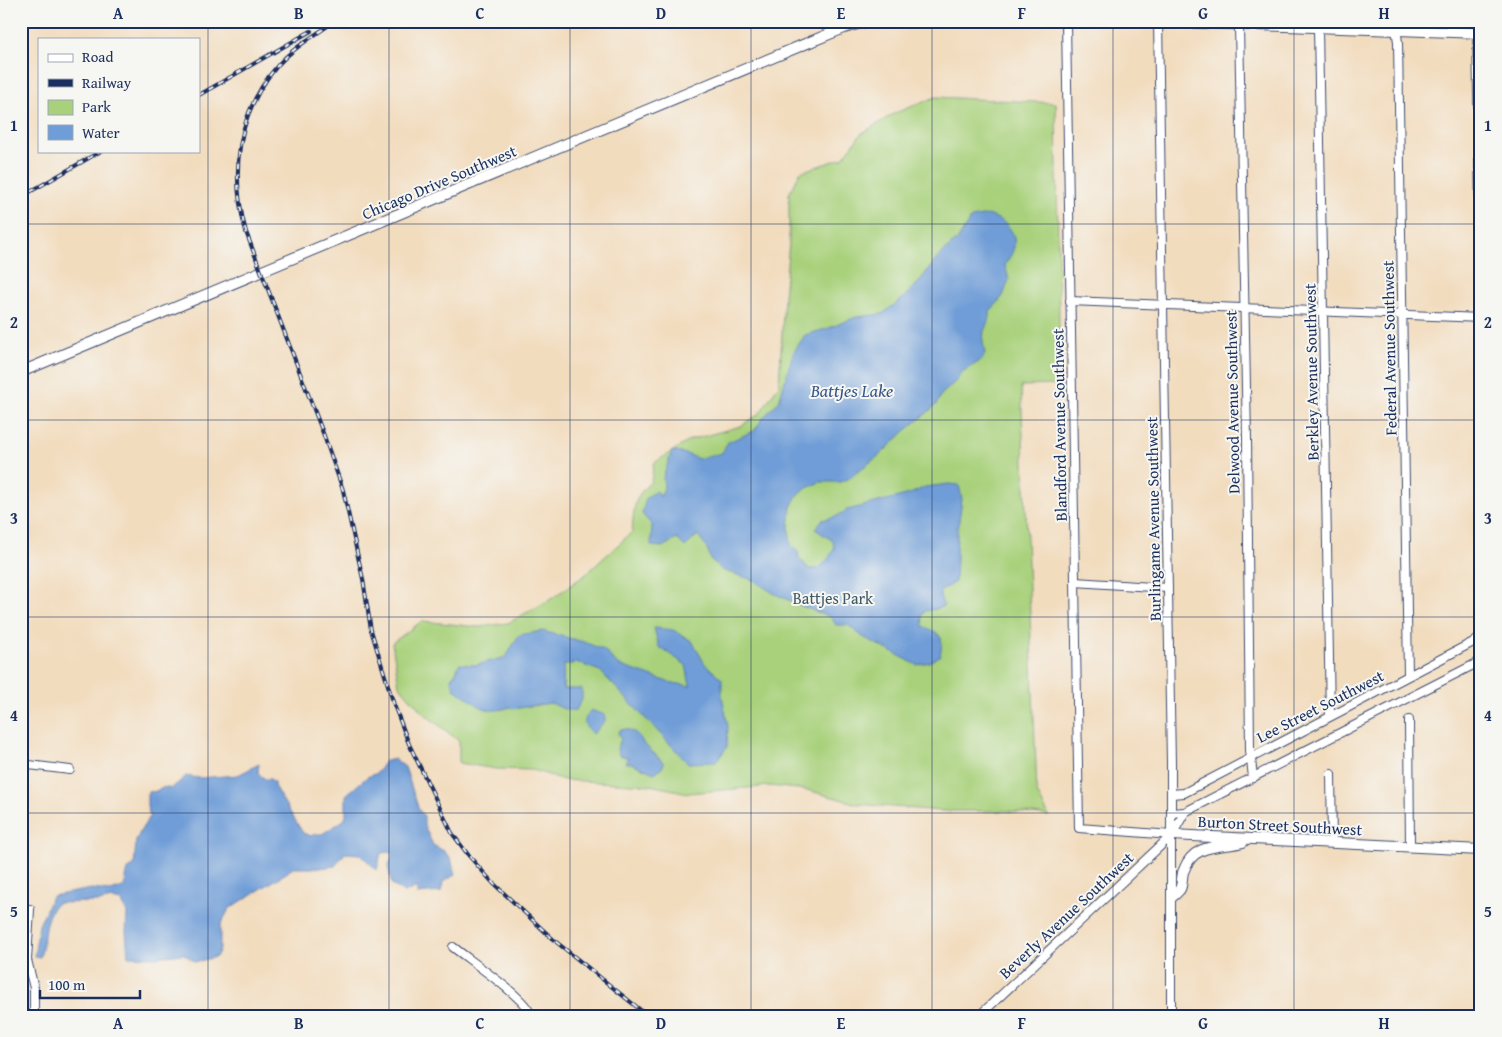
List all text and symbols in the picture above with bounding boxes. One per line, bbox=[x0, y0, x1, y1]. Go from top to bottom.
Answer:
text: A bbox=[113, 1, 124, 25]
text: B bbox=[294, 1, 304, 25]
text: C bbox=[475, 1, 485, 25]
text: D bbox=[656, 1, 666, 25]
text: E bbox=[837, 1, 846, 25]
text: F bbox=[1018, 1, 1026, 25]
text: G bbox=[1198, 1, 1208, 25]
text: H bbox=[1378, 1, 1390, 25]
legend bbox=[38, 38, 200, 152]
text: Road bbox=[82, 46, 113, 67]
text: Railway bbox=[82, 72, 132, 93]
text: Park bbox=[82, 96, 111, 117]
text: 1 bbox=[10, 113, 18, 137]
text: 1 bbox=[1484, 113, 1492, 137]
text: Water bbox=[82, 122, 120, 143]
street label: Chicago Drive Southwest bbox=[358, 138, 520, 225]
street label: Federal Avenue Southwest bbox=[1375, 260, 1403, 436]
street label: Berkley Avenue Southwest bbox=[1297, 283, 1325, 461]
text: 2 bbox=[10, 310, 18, 334]
street label: Delwood Avenue Southwest bbox=[1218, 310, 1246, 494]
text: 2 bbox=[1484, 310, 1492, 334]
street label: Blandford Avenue Southwest bbox=[1045, 328, 1073, 522]
water label: Battjes Lake bbox=[810, 377, 893, 404]
street label: Burlingame Avenue Southwest bbox=[1139, 416, 1167, 621]
text: 3 bbox=[10, 506, 18, 530]
text: 3 bbox=[1484, 506, 1492, 530]
park label: Battjes Park bbox=[793, 586, 874, 610]
street label: Lee Street Southwest bbox=[1252, 663, 1388, 749]
text: 4 bbox=[10, 703, 18, 727]
text: 4 bbox=[1484, 703, 1492, 727]
street label: Burton Street Southwest bbox=[1197, 809, 1363, 841]
street label: Beverly Avenue Southwest bbox=[993, 846, 1139, 984]
text: 5 bbox=[10, 899, 18, 923]
text: 5 bbox=[1484, 899, 1492, 923]
scale bar bbox=[40, 967, 140, 999]
text: 100 m bbox=[48, 974, 86, 995]
text: A bbox=[113, 1011, 124, 1035]
text: B bbox=[294, 1011, 304, 1035]
text: C bbox=[475, 1011, 485, 1035]
text: D bbox=[656, 1011, 666, 1035]
text: E bbox=[837, 1011, 846, 1035]
text: F bbox=[1018, 1011, 1026, 1035]
text: G bbox=[1198, 1011, 1208, 1035]
text: H bbox=[1378, 1011, 1390, 1035]

